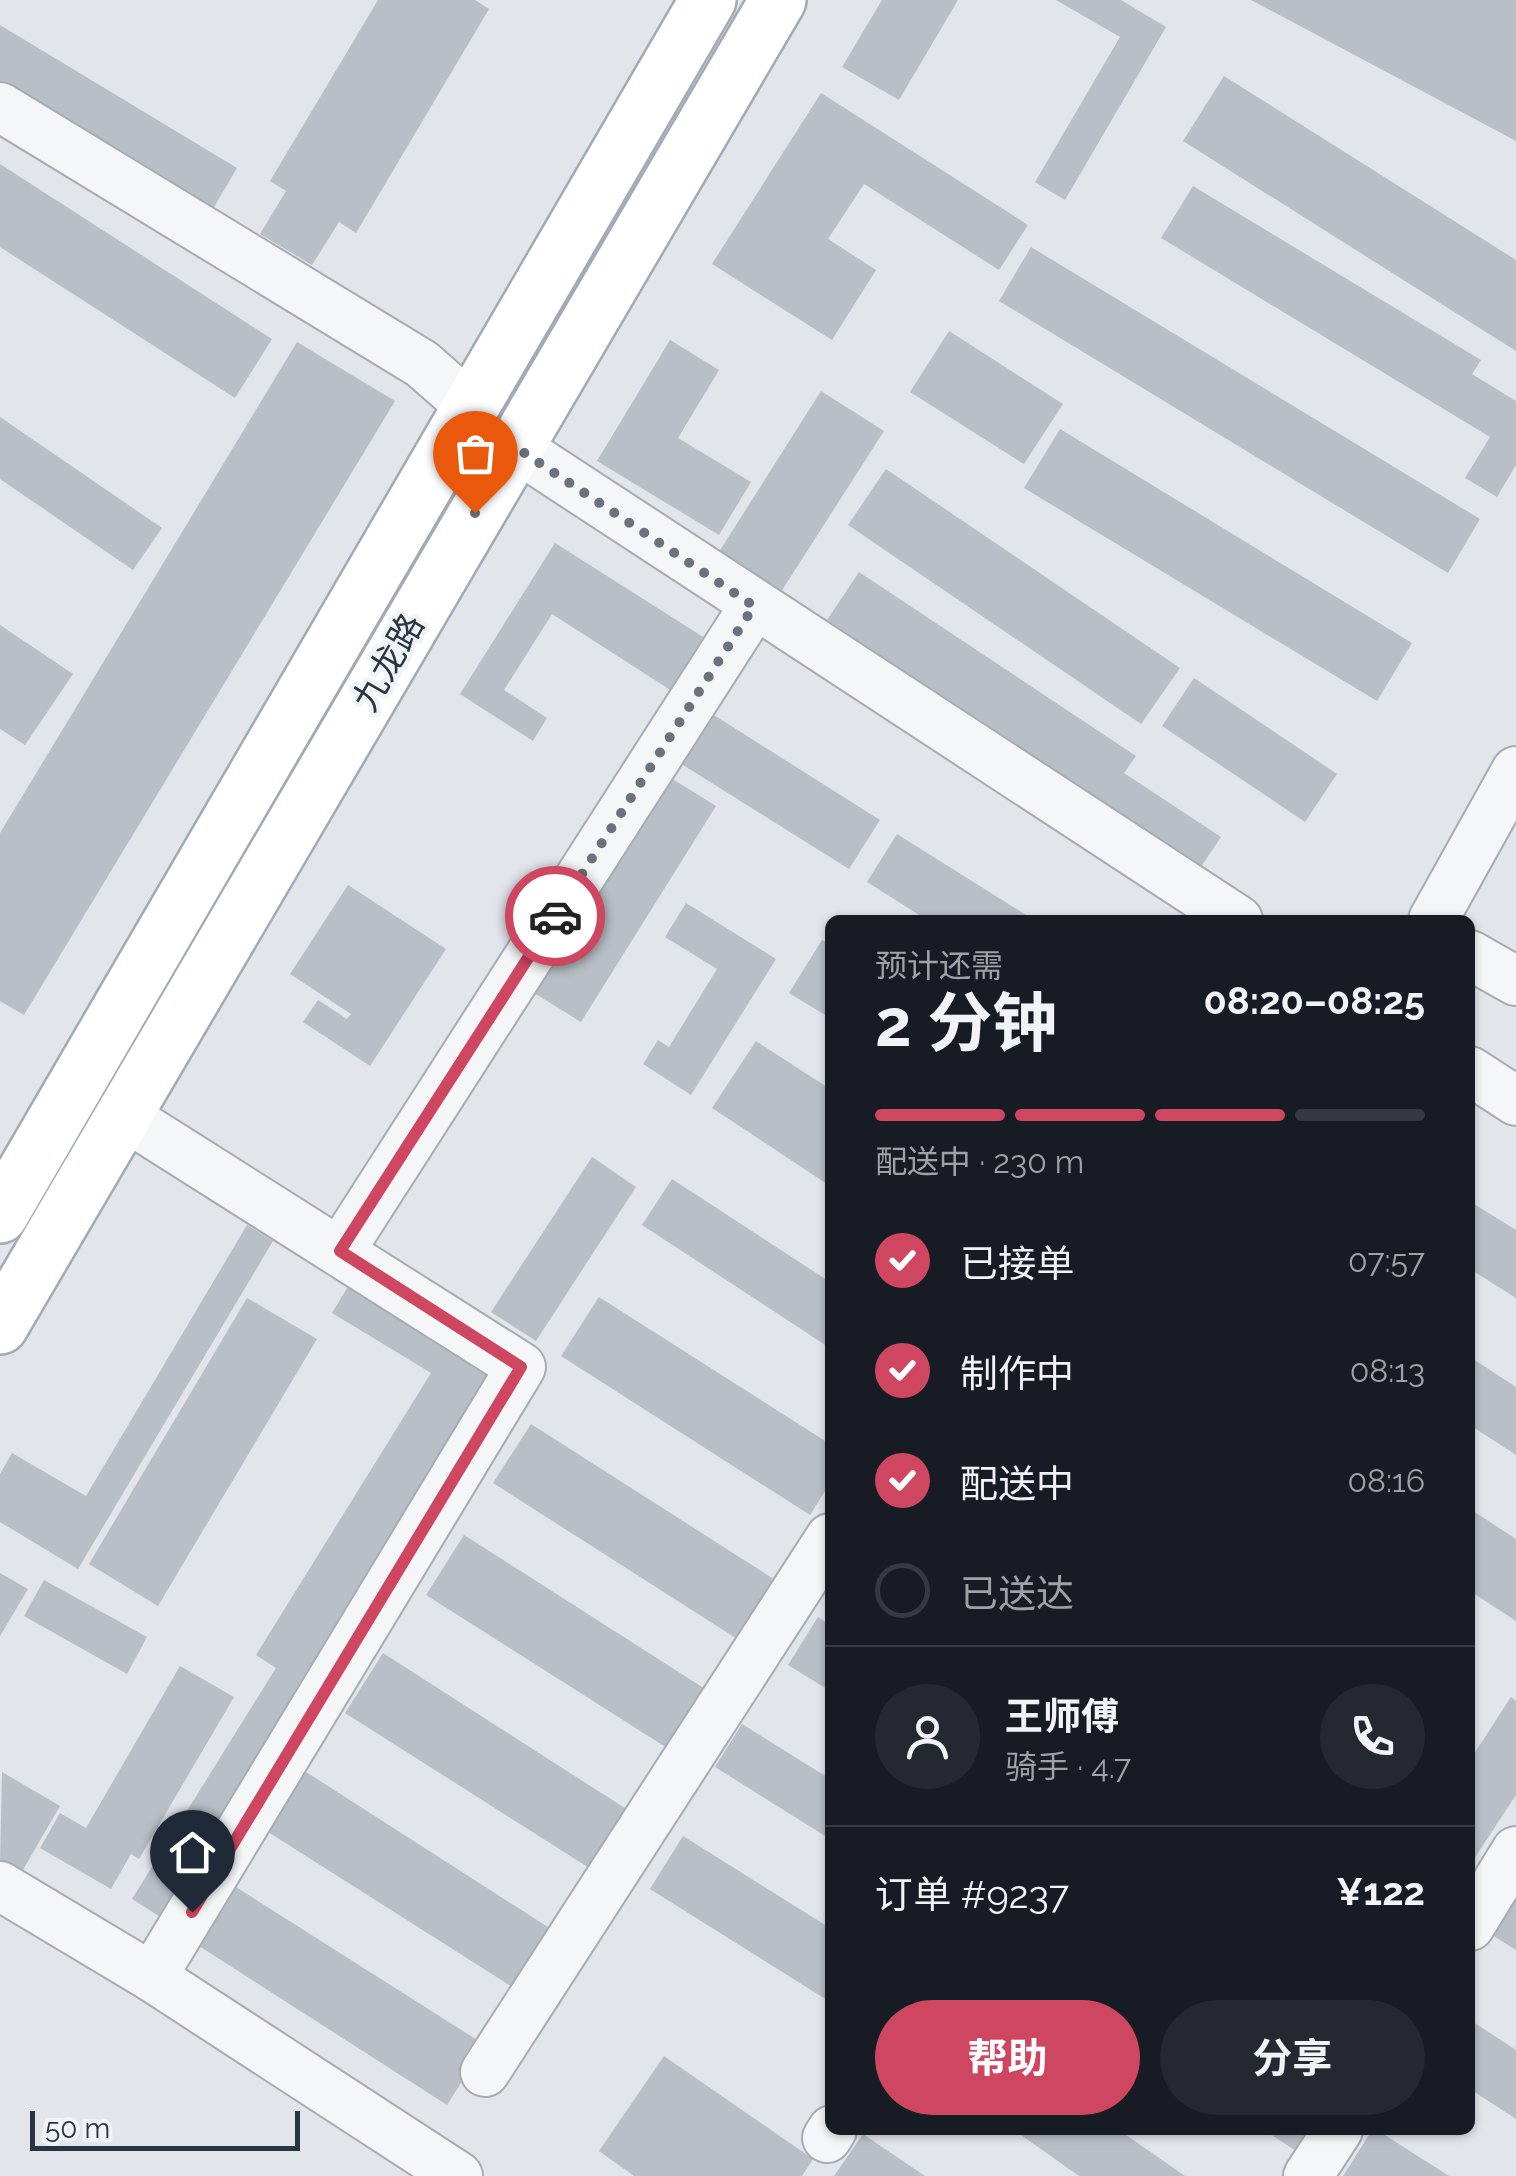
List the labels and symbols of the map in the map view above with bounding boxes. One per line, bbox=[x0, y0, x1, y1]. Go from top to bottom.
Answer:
pin bbox=[433, 411, 518, 514]
street label: 九龙路 bbox=[344, 606, 432, 718]
courier bbox=[505, 866, 605, 966]
pin bbox=[150, 1810, 235, 1913]
scale bar bbox=[30, 2106, 300, 2150]

